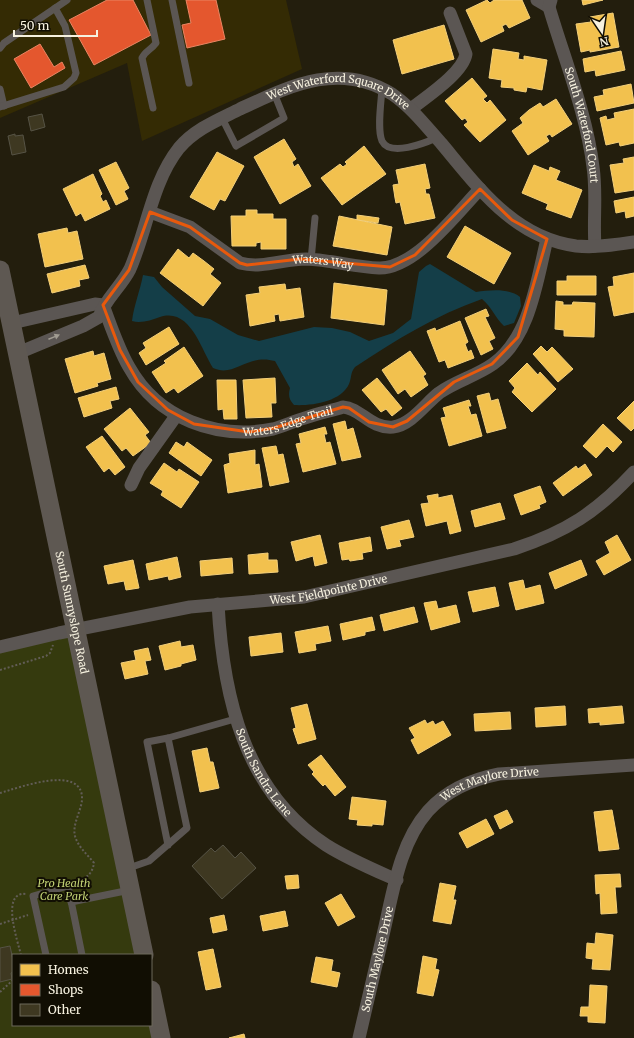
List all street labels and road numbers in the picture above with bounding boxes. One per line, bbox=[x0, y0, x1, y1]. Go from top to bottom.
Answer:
street label: South Waterford Court bbox=[562, 65, 602, 184]
street label: West Waterford Square Drive bbox=[264, 71, 413, 113]
street label: Waters Way bbox=[291, 252, 355, 272]
street label: Waters Edge Trail bbox=[242, 403, 335, 439]
street label: South Sunnyslope Road bbox=[52, 550, 92, 676]
street label: West Fieldpointe Drive bbox=[268, 571, 389, 607]
street label: South Sandra Lane bbox=[233, 726, 295, 819]
street label: West Maylore Drive bbox=[437, 764, 539, 805]
street label: South Maylore Drive bbox=[358, 905, 396, 1013]

